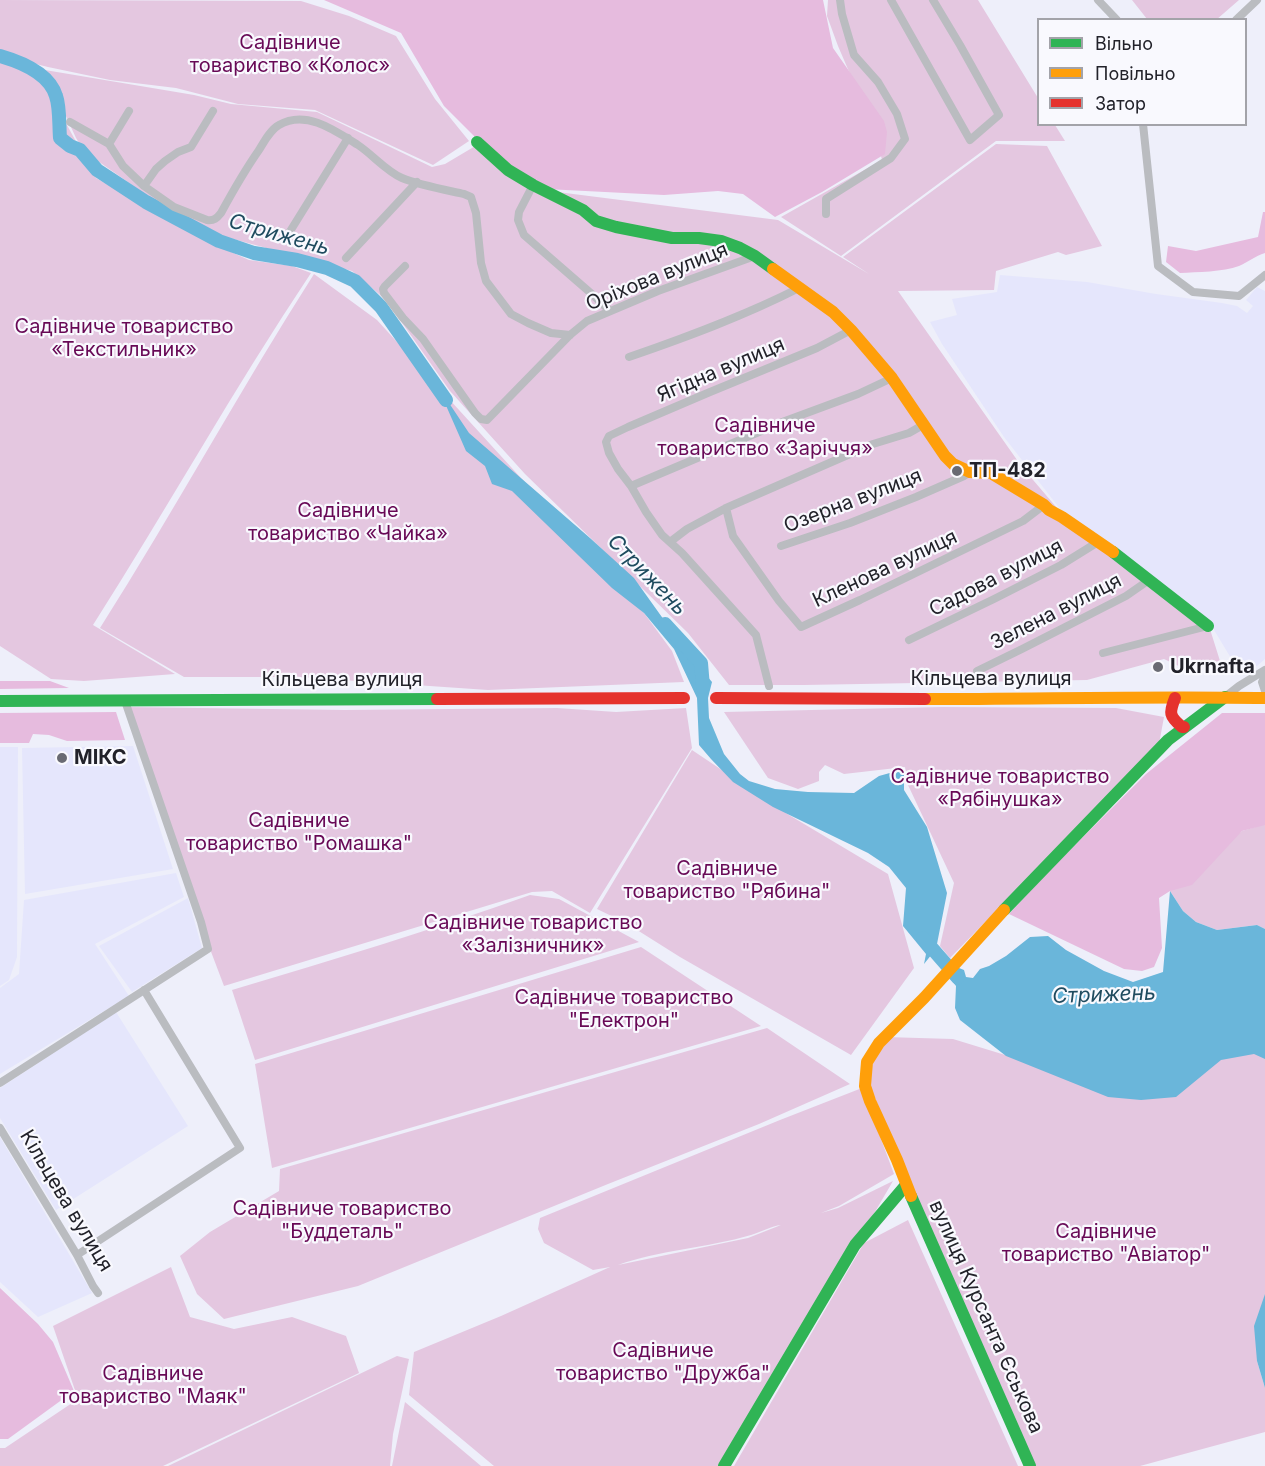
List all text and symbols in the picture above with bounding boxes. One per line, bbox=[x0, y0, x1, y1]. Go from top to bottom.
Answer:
legend bbox=[1037, 18, 1247, 126]
park label: Садівниче товариство «Колос» bbox=[190, 31, 390, 78]
text: Вільно bbox=[1095, 33, 1153, 54]
text: Повільно bbox=[1095, 63, 1176, 84]
text: Затор bbox=[1095, 93, 1146, 114]
water label: Стрижень bbox=[226, 209, 332, 261]
street label: Оріхова вулиця bbox=[583, 238, 731, 316]
park label: Садівниче товариство «Текстильник» bbox=[15, 315, 233, 362]
street label: Ягідна вулиця bbox=[654, 332, 788, 408]
park label: Садівниче товариство «Заріччя» bbox=[657, 414, 873, 461]
place label: ТП-482 bbox=[969, 459, 1046, 483]
street label: Озерна вулиця bbox=[781, 464, 925, 538]
marker: ТП-482 bbox=[950, 464, 964, 478]
park label: Садівниче товариство «Чайка» bbox=[248, 499, 448, 546]
street label: Кленова вулиця bbox=[809, 525, 961, 613]
water label: Стрижень bbox=[602, 529, 692, 621]
street label: Садова вулиця bbox=[925, 534, 1067, 622]
street label: Зелена вулиця bbox=[986, 569, 1126, 655]
place label: Ukrnafta bbox=[1170, 655, 1255, 679]
marker: Ukrnafta bbox=[1151, 660, 1165, 674]
street label: Кільцева вулиця bbox=[910, 667, 1072, 691]
street label: Кільцева вулиця bbox=[261, 668, 423, 692]
place label: МІКС bbox=[74, 746, 127, 770]
marker: МІКС bbox=[55, 751, 69, 765]
park label: Садівниче товариство «Рябінушка» bbox=[891, 765, 1109, 812]
park label: Садівниче товариство "Ромашка" bbox=[186, 809, 412, 856]
park label: Садівниче товариство "Рябина" bbox=[624, 857, 830, 904]
park label: Садівниче товариство «Залізничник» bbox=[424, 911, 642, 958]
water label: Стрижень bbox=[1052, 981, 1156, 1009]
park label: Садівниче товариство "Електрон" bbox=[515, 986, 733, 1033]
street label: Кільцева вулиця bbox=[14, 1126, 118, 1276]
park label: Садівниче товариство "Буддеталь" bbox=[233, 1197, 451, 1244]
street label: вулиця Курсанта Єськова bbox=[924, 1197, 1048, 1437]
park label: Садівниче товариство "Авіатор" bbox=[1002, 1220, 1210, 1267]
park label: Садівниче товариство "Дружба" bbox=[556, 1339, 770, 1386]
park label: Садівниче товариство "Маяк" bbox=[59, 1362, 247, 1409]

